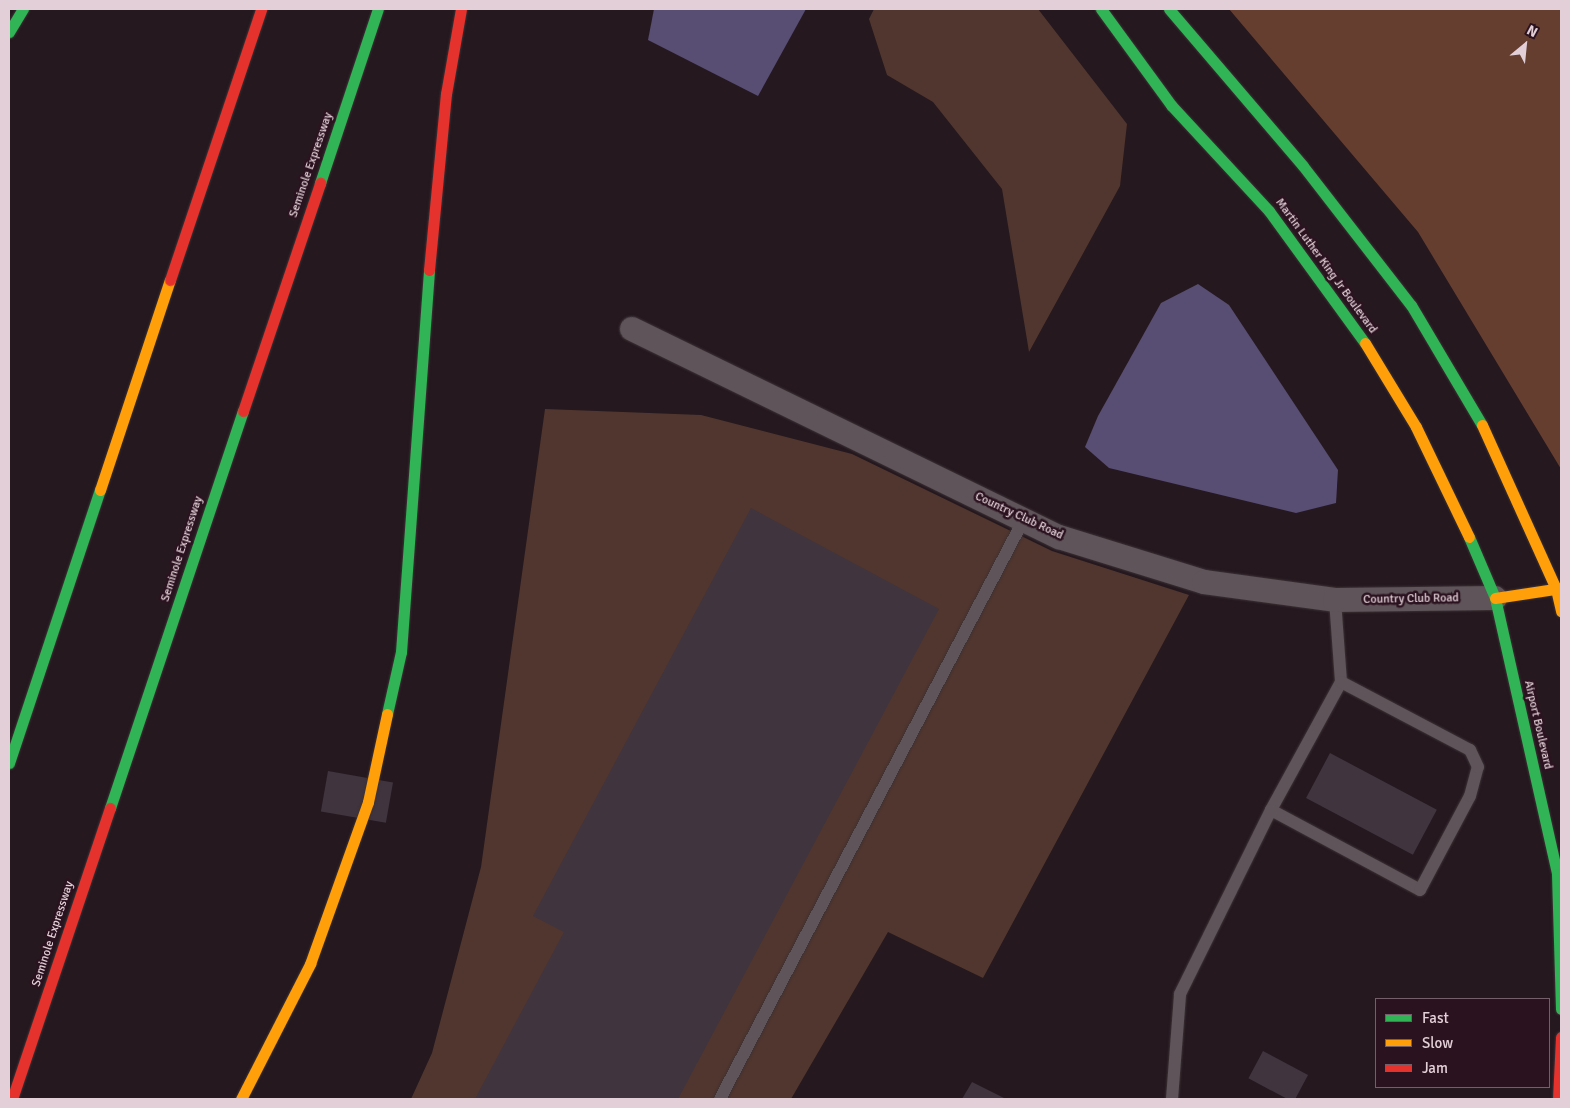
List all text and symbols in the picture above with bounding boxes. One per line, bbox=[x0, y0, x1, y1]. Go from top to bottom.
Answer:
north arrow bbox=[1500, 20, 1550, 70]
text: N bbox=[1524, 22, 1541, 41]
street label: Seminole Expressway bbox=[286, 111, 336, 219]
street label: Martin Luther King Jr Boulevard bbox=[1272, 196, 1380, 336]
street label: Country Club Road bbox=[973, 489, 1065, 543]
street label: Seminole Expressway bbox=[158, 495, 206, 603]
street label: Country Club Road bbox=[1363, 591, 1459, 607]
street label: Airport Boulevard bbox=[1521, 679, 1555, 771]
street label: Seminole Expressway bbox=[29, 880, 77, 988]
legend bbox=[1375, 998, 1550, 1088]
text: Fast bbox=[1422, 1009, 1449, 1027]
text: Slow bbox=[1422, 1034, 1453, 1052]
text: Jam bbox=[1422, 1059, 1448, 1077]

